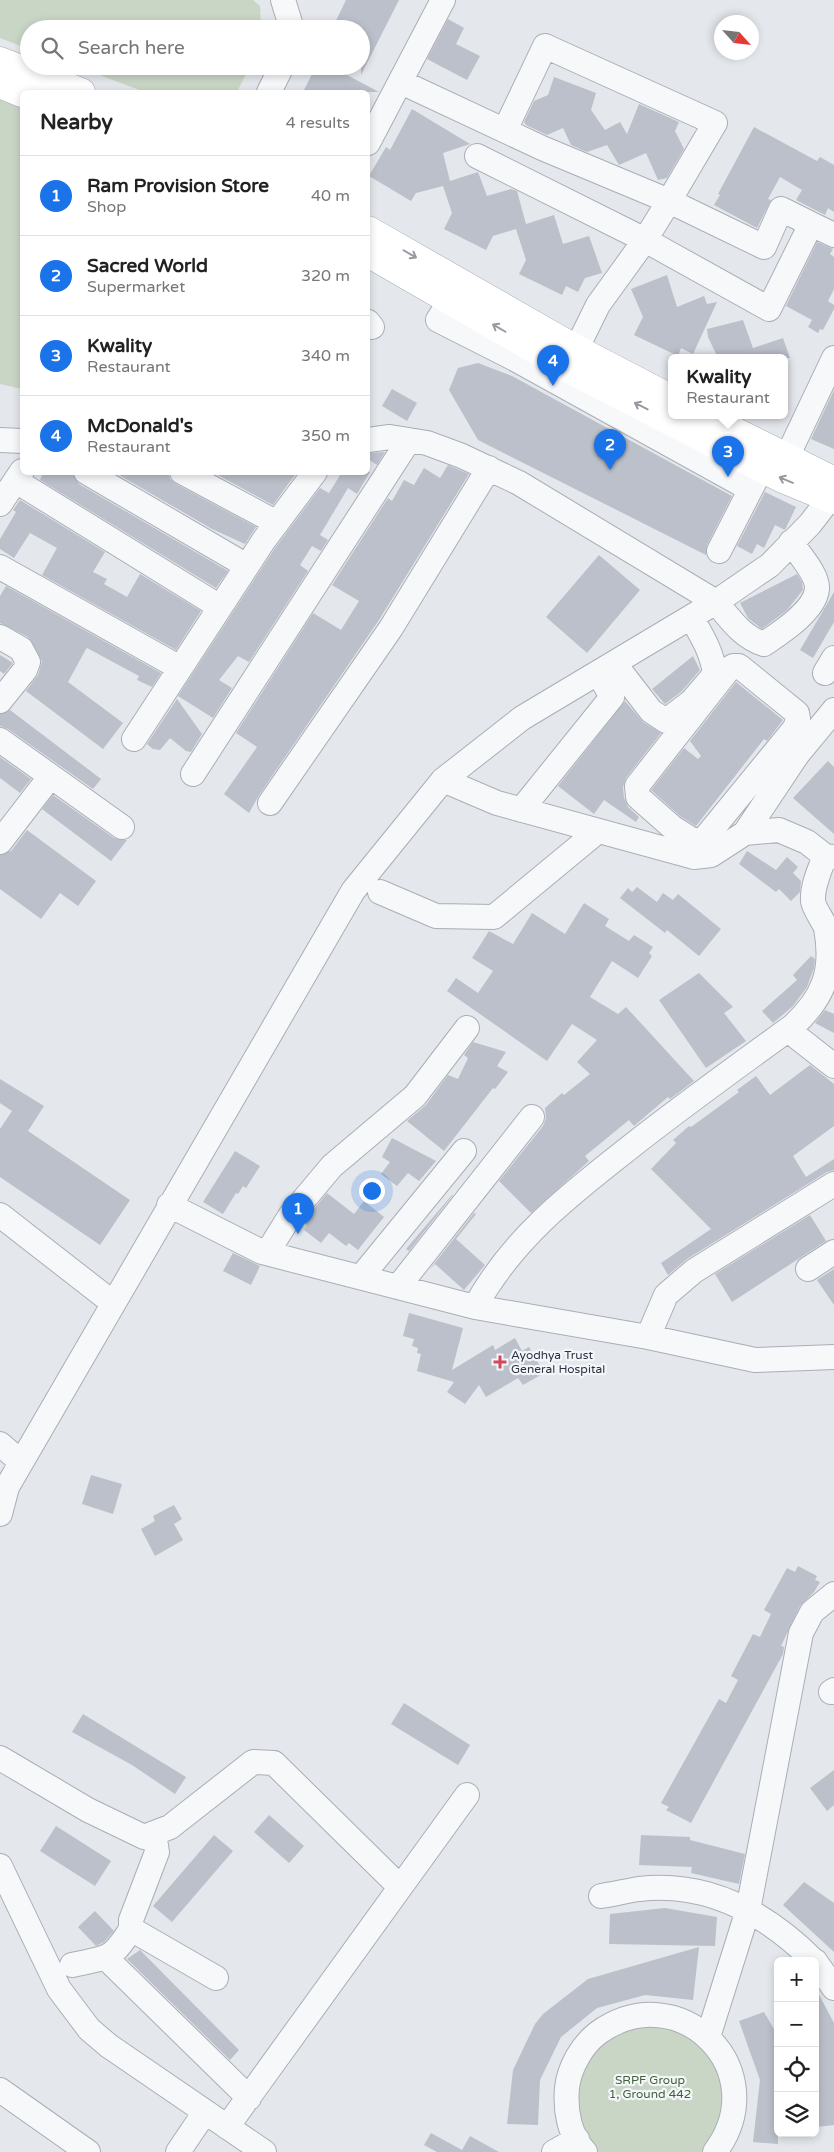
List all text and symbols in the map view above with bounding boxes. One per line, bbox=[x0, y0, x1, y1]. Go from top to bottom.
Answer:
north arrow bbox=[714, 15, 759, 60]
search box bbox=[20, 20, 370, 75]
icon: search bbox=[38, 34, 66, 62]
text: Search here bbox=[78, 37, 185, 59]
text: Nearby bbox=[40, 110, 113, 135]
text: 4 results bbox=[286, 113, 350, 133]
text: Ram Provision Store bbox=[87, 175, 269, 197]
text: 1 bbox=[51, 186, 61, 206]
text: 40 m bbox=[311, 186, 350, 206]
text: Shop bbox=[87, 197, 126, 217]
one-way arrow bbox=[402, 249, 416, 259]
text: Sacred World bbox=[87, 255, 208, 277]
text: 2 bbox=[51, 266, 61, 286]
text: 320 m bbox=[301, 266, 350, 286]
text: Supermarket bbox=[87, 277, 185, 297]
one-way arrow bbox=[492, 323, 506, 333]
text: Kwality bbox=[87, 335, 152, 357]
pin: 4 bbox=[537, 345, 569, 386]
text: 3 bbox=[51, 346, 61, 366]
text: 340 m bbox=[301, 346, 350, 366]
popup bbox=[668, 354, 788, 419]
text: Restaurant bbox=[87, 357, 171, 377]
text: Kwality bbox=[686, 366, 751, 388]
text: Restaurant bbox=[686, 388, 770, 408]
one-way arrow bbox=[634, 401, 649, 411]
text: McDonald's bbox=[87, 415, 193, 437]
text: 4 bbox=[51, 426, 61, 446]
text: 350 m bbox=[301, 426, 350, 446]
pin: 2 bbox=[594, 429, 626, 470]
pin: 3 bbox=[712, 436, 744, 477]
text: Restaurant bbox=[87, 437, 171, 457]
one-way arrow bbox=[779, 475, 794, 485]
your location bbox=[359, 1178, 385, 1204]
pin: 1 bbox=[282, 1193, 314, 1234]
place label: Ayodhya Trust General Hospital bbox=[511, 1348, 605, 1376]
marker: Ayodhya Trust General Hospital bbox=[493, 1355, 507, 1369]
map controls bbox=[774, 1957, 819, 2137]
button: + bbox=[774, 1957, 819, 2002]
button: − bbox=[774, 2002, 819, 2047]
button: locate bbox=[774, 2047, 819, 2092]
park label: SRPF Group 1, Ground 442 bbox=[609, 2073, 691, 2101]
button: layers bbox=[774, 2092, 819, 2137]

